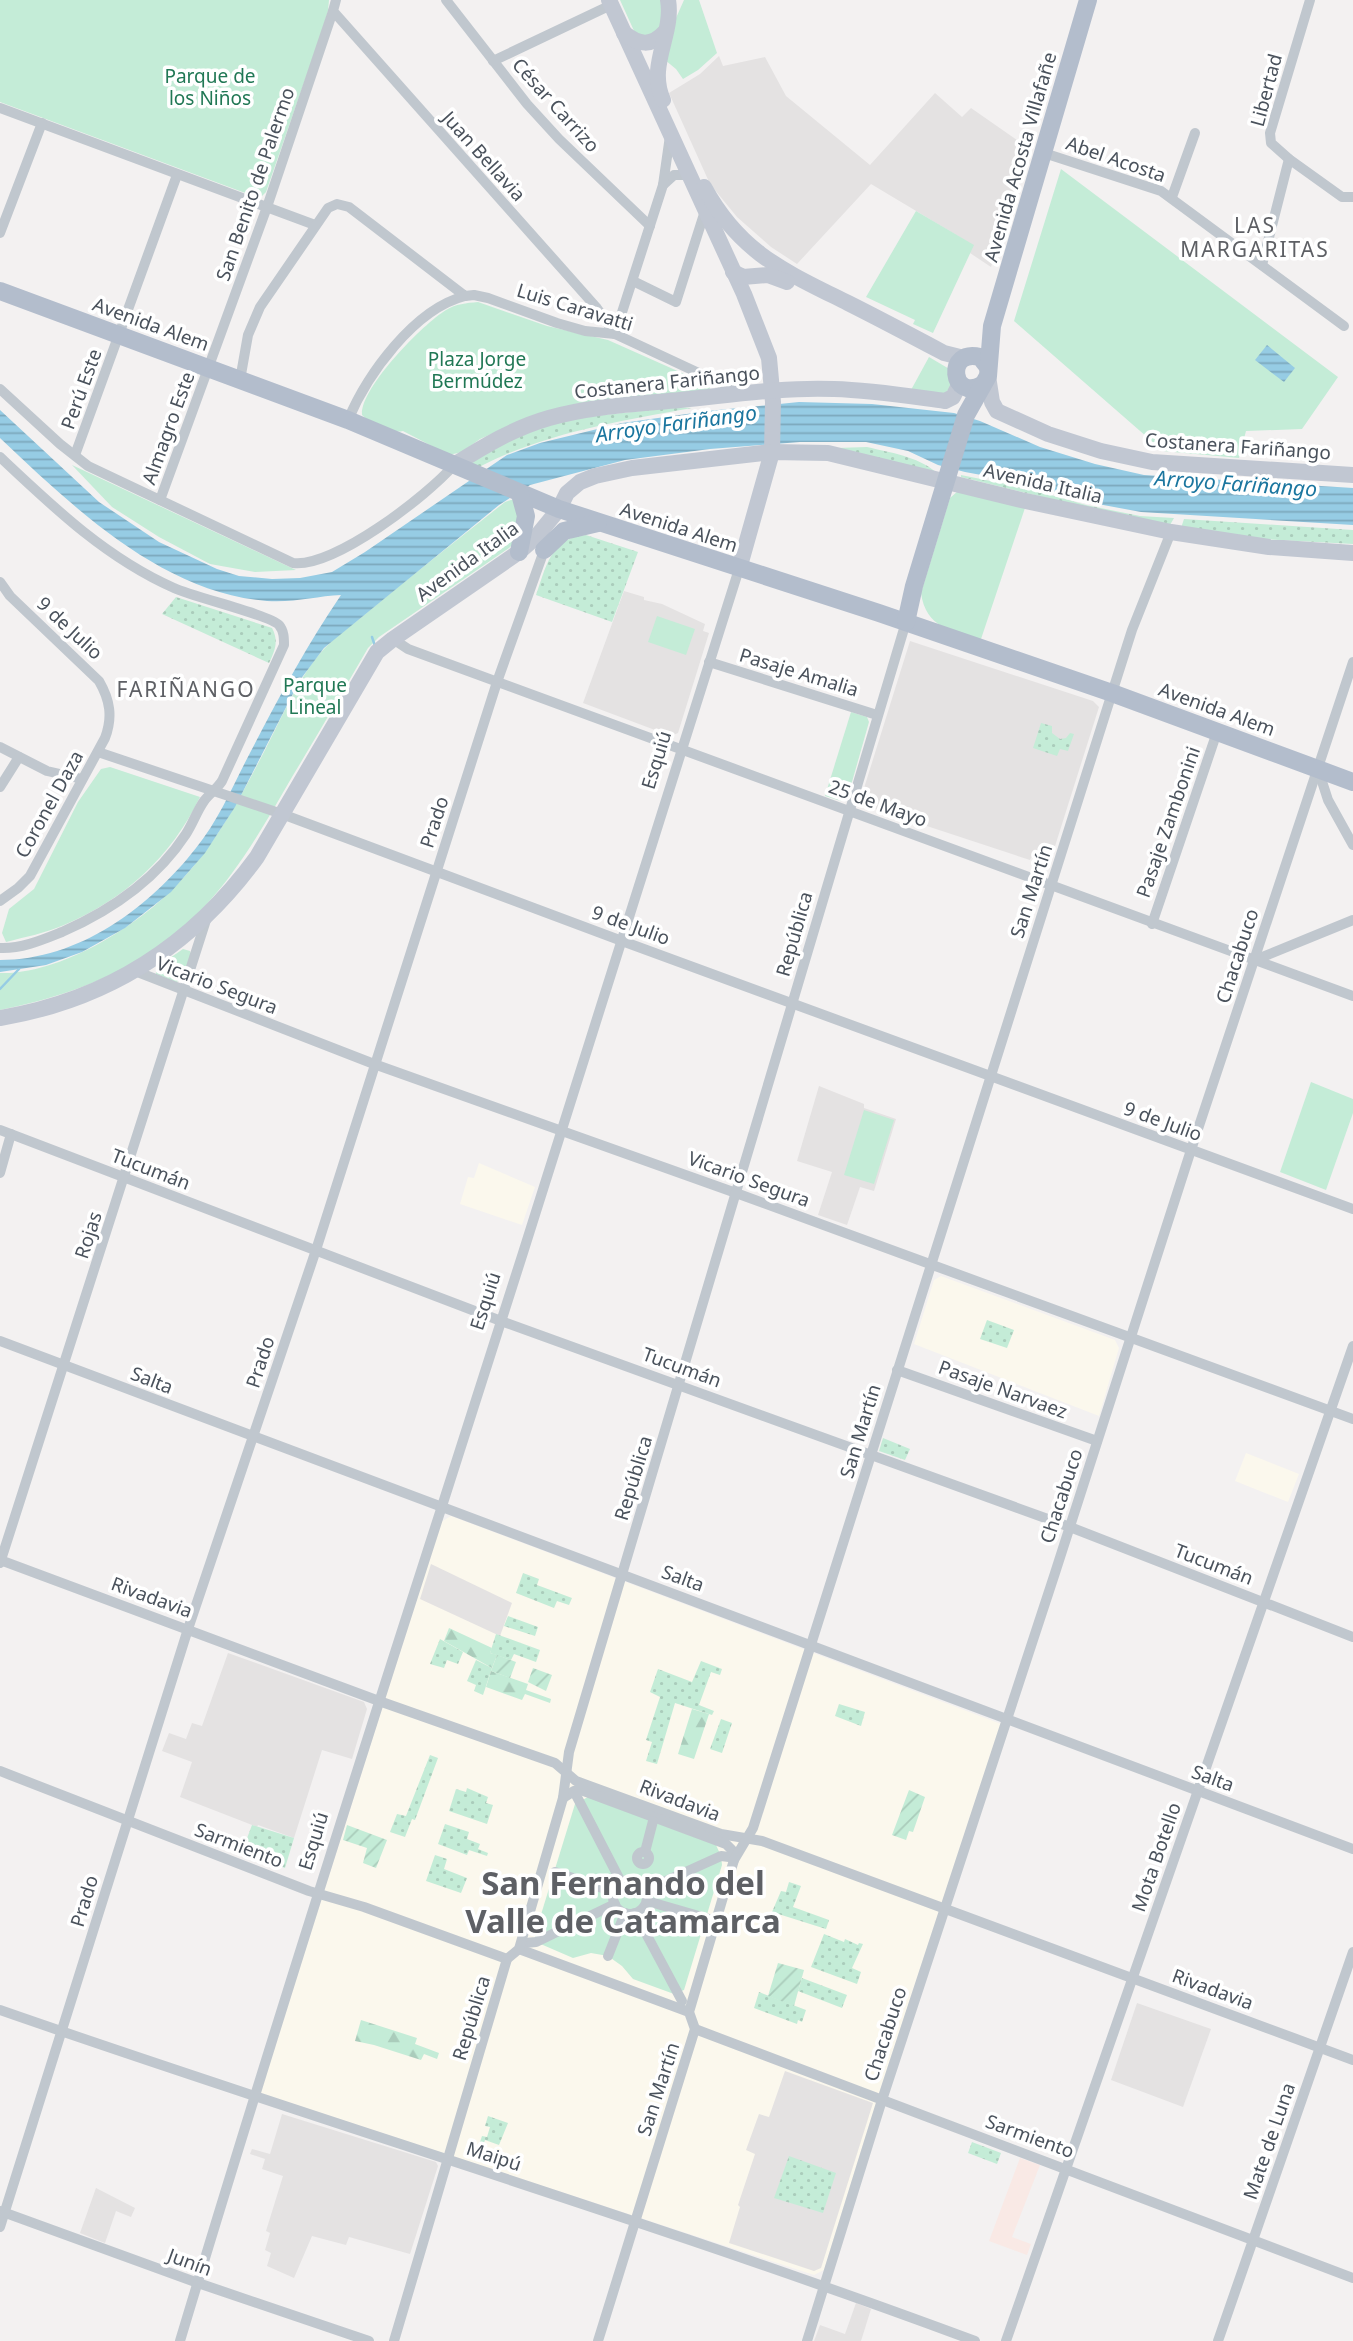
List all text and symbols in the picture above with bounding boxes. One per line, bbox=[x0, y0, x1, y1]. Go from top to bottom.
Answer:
street label: Avenida Acosta Villafañe bbox=[978, 49, 1062, 265]
street label: Libertad bbox=[1244, 51, 1288, 129]
street label: César Carrizo bbox=[507, 52, 605, 158]
park label: Parque de los Niños bbox=[164, 63, 256, 111]
street label: San Benito de Palermo bbox=[210, 84, 300, 284]
street label: Juan Bellavia bbox=[435, 104, 531, 207]
street label: Abel Acosta bbox=[1063, 130, 1169, 188]
district label: LAS MARGARITAS bbox=[1180, 211, 1330, 263]
street label: Luis Caravatti bbox=[514, 277, 636, 337]
street label: Avenida Alem bbox=[89, 291, 213, 357]
street label: Perú Este bbox=[54, 345, 108, 433]
park label: Plaza Jorge Bermúdez bbox=[428, 346, 526, 394]
street label: Costanera Fariñango bbox=[573, 359, 761, 405]
street label: Almagro Este bbox=[136, 368, 200, 488]
water label: Arroyo Fariñango bbox=[592, 398, 758, 448]
street label: Costanera Fariñango bbox=[1144, 427, 1332, 465]
street label: Avenida Italia bbox=[981, 457, 1105, 509]
water label: Arroyo Fariñango bbox=[1152, 463, 1318, 503]
street label: Avenida Alem bbox=[617, 496, 741, 558]
street label: Avenida Italia bbox=[410, 515, 524, 607]
street label: 9 de Julio bbox=[31, 591, 109, 665]
street label: Pasaje Amalia bbox=[736, 642, 862, 702]
park label: Parque Lineal bbox=[283, 672, 347, 720]
district label: FARIÑANGO bbox=[116, 675, 256, 703]
street label: Avenida Alem bbox=[1155, 676, 1279, 742]
street label: Esquiú bbox=[635, 728, 677, 792]
street label: Pasaje Zambonini bbox=[1130, 743, 1206, 901]
street label: Coronel Daza bbox=[9, 746, 89, 862]
street label: 25 de Mayo bbox=[825, 773, 931, 833]
street label: Prado bbox=[413, 793, 455, 851]
street label: San Martín bbox=[1004, 841, 1058, 941]
street label: República bbox=[769, 888, 819, 980]
street label: 9 de Julio bbox=[588, 899, 674, 951]
street label: Chacabuco bbox=[1209, 905, 1265, 1007]
street label: Vicario Segura bbox=[153, 950, 281, 1020]
street label: 9 de Julio bbox=[1120, 1095, 1206, 1147]
street label: Tucumán bbox=[108, 1142, 194, 1196]
street label: Vicario Segura bbox=[684, 1145, 814, 1213]
street label: Rojas bbox=[68, 1208, 108, 1262]
street label: Esquiú bbox=[463, 1269, 507, 1333]
street label: Prado bbox=[239, 1333, 281, 1391]
street label: Tucumán bbox=[639, 1341, 725, 1393]
street label: Pasaje Narvaez bbox=[935, 1354, 1071, 1424]
street label: Salta bbox=[127, 1360, 177, 1400]
street label: San Martín bbox=[833, 1381, 887, 1481]
street label: República bbox=[608, 1432, 658, 1524]
street label: Chacabuco bbox=[1033, 1445, 1089, 1547]
street label: Tucumán bbox=[1171, 1537, 1257, 1591]
street label: Salta bbox=[658, 1558, 708, 1598]
street label: Rivadavia bbox=[108, 1570, 196, 1624]
street label: Salta bbox=[1188, 1758, 1238, 1798]
street label: Rivadavia bbox=[636, 1773, 724, 1827]
street label: Mota Botello bbox=[1125, 1799, 1187, 1915]
street label: Esquiú bbox=[292, 1809, 334, 1873]
street label: Sarmiento bbox=[191, 1816, 287, 1874]
district label: San Fernando del Valle de Catamarca bbox=[465, 1860, 781, 1943]
street label: Prado bbox=[64, 1872, 104, 1930]
street label: Rivadavia bbox=[1169, 1962, 1257, 2016]
street label: República bbox=[446, 1972, 496, 2064]
street label: Chacabuco bbox=[857, 1983, 913, 2085]
street label: San Martín bbox=[631, 2039, 685, 2139]
street label: Mate de Luna bbox=[1237, 2079, 1301, 2203]
street label: Sarmiento bbox=[982, 2108, 1078, 2164]
street label: Maipú bbox=[463, 2135, 525, 2177]
street label: Junín bbox=[162, 2241, 216, 2282]

